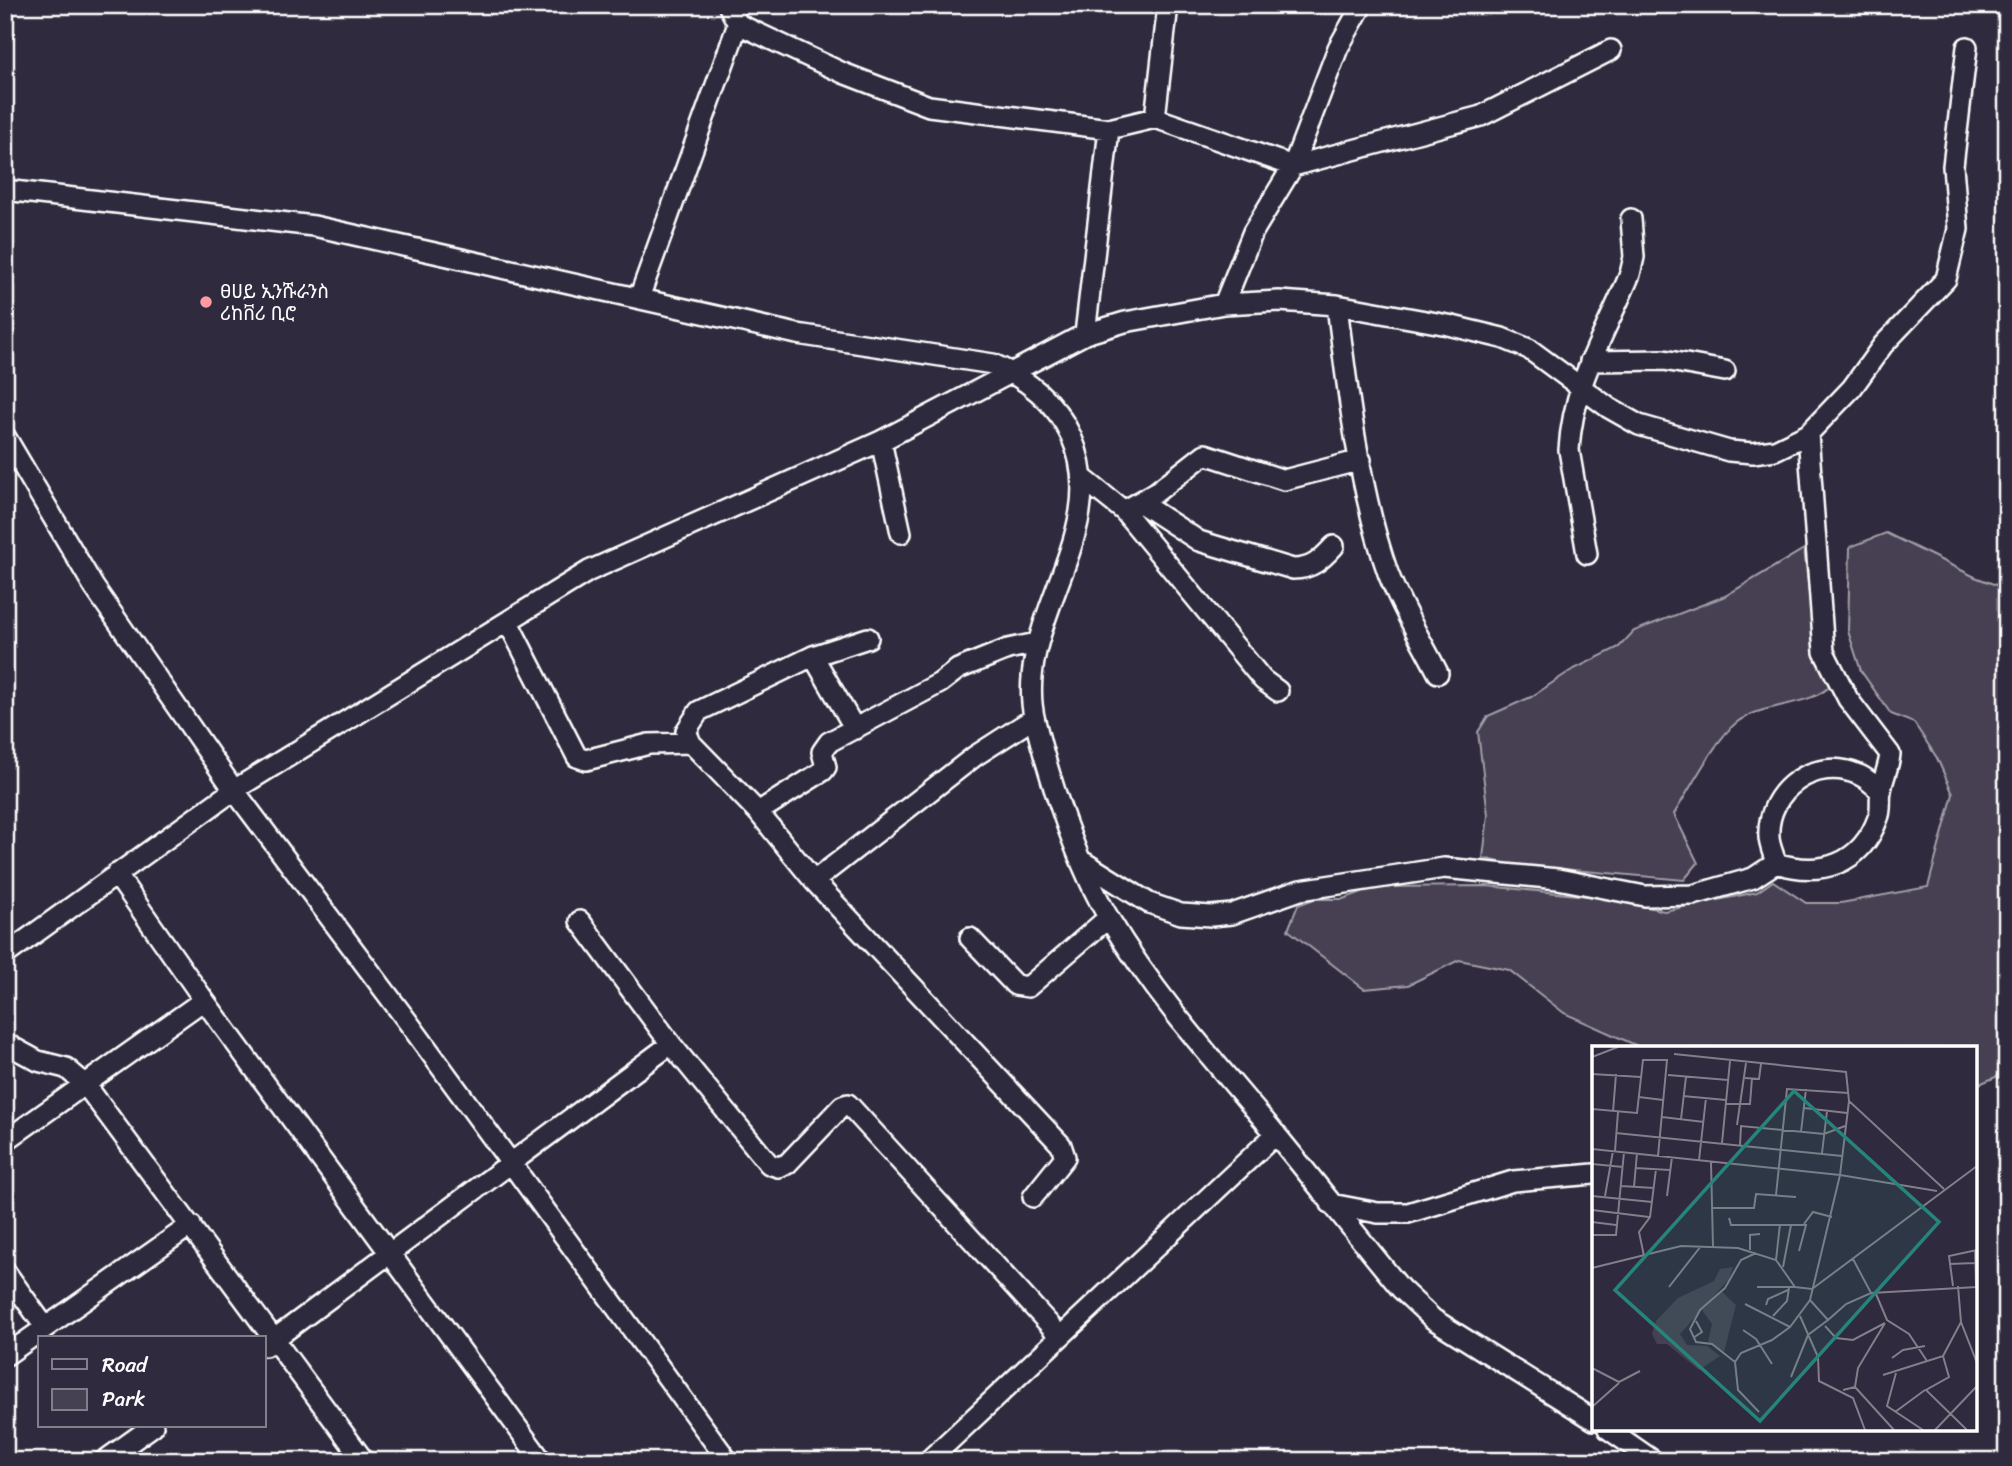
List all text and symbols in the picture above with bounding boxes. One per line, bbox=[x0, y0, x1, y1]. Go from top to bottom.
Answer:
place label: ፀሀይ ኢንሹራንስ ሪከቨሪ ቢሮ bbox=[220, 275, 329, 330]
marker: ፀሀይ ኢንሹራንስ ሪከቨሪ ቢሮ bbox=[198, 294, 214, 310]
inset map bbox=[1592, 1046, 1977, 1431]
legend bbox=[38, 1336, 266, 1428]
text: Road bbox=[102, 1346, 149, 1384]
text: Park bbox=[102, 1380, 145, 1418]

